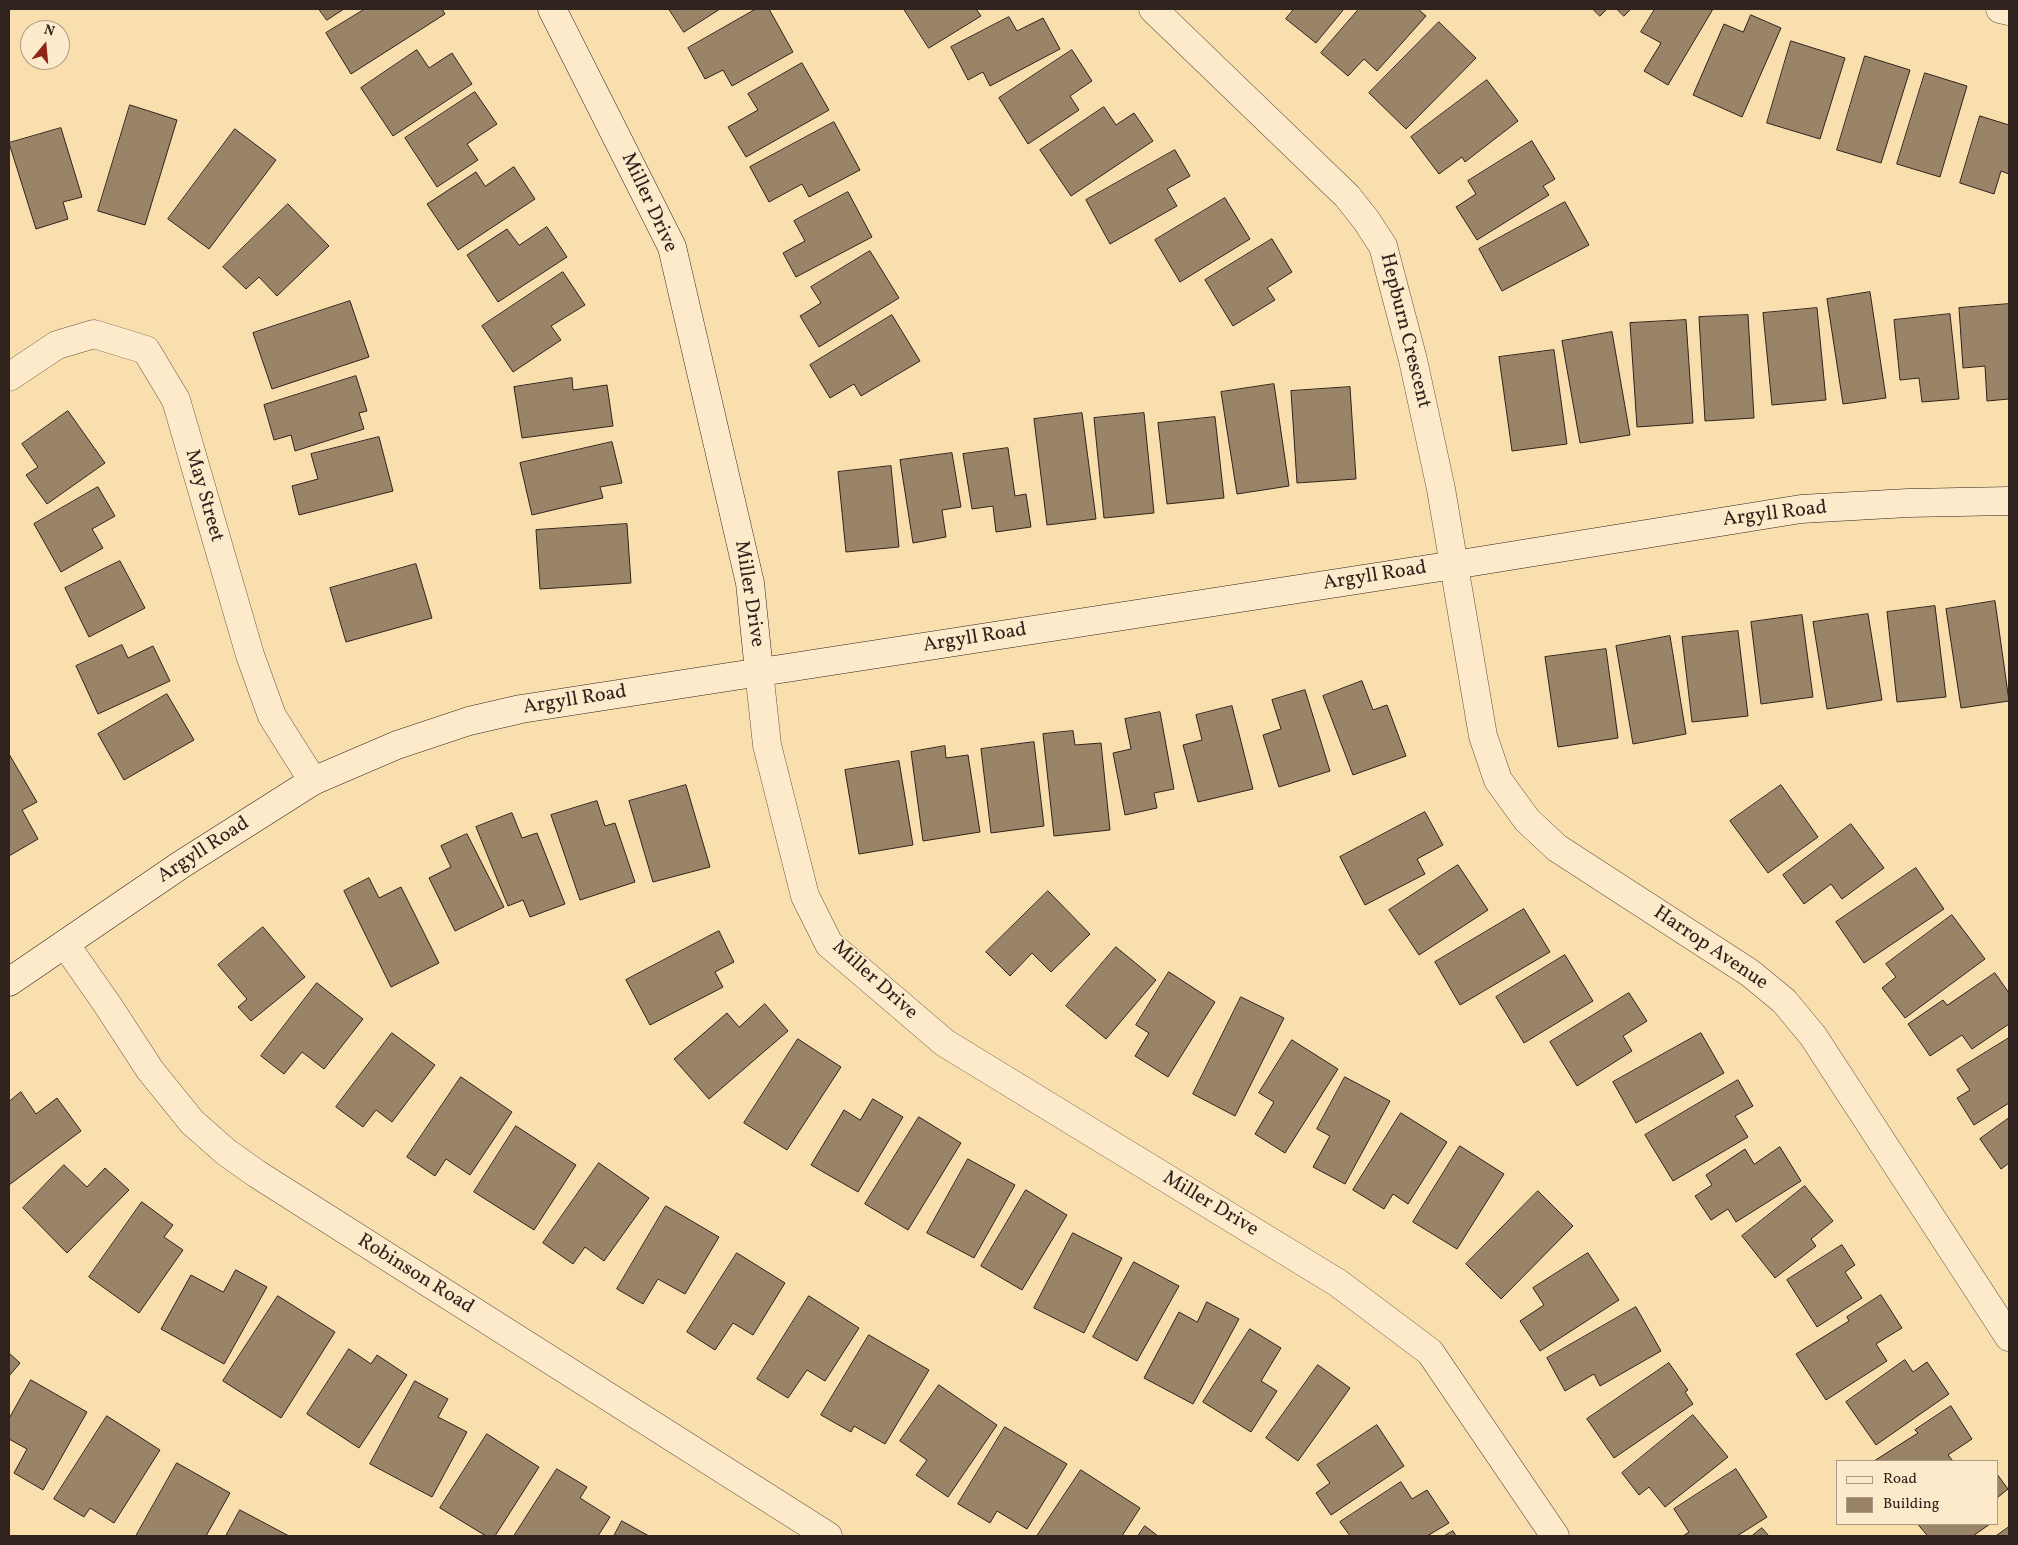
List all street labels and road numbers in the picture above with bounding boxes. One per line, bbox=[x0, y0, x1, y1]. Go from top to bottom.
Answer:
street label: Miller Drive bbox=[614, 149, 682, 257]
street label: Hepburn Crescent bbox=[1373, 251, 1435, 411]
street label: May Street bbox=[178, 447, 228, 545]
street label: Argyll Road bbox=[1722, 497, 1828, 533]
street label: Miller Drive bbox=[728, 539, 768, 649]
street label: Argyll Road bbox=[1321, 557, 1429, 597]
street label: Argyll Road bbox=[921, 619, 1029, 659]
street label: Argyll Road bbox=[521, 681, 629, 721]
street label: Argyll Road bbox=[154, 812, 254, 890]
street label: Harrop Avenue bbox=[1648, 902, 1772, 996]
street label: Miller Drive bbox=[826, 936, 922, 1026]
street label: Miller Drive bbox=[1158, 1167, 1262, 1243]
street label: Robinson Road bbox=[352, 1230, 478, 1320]

